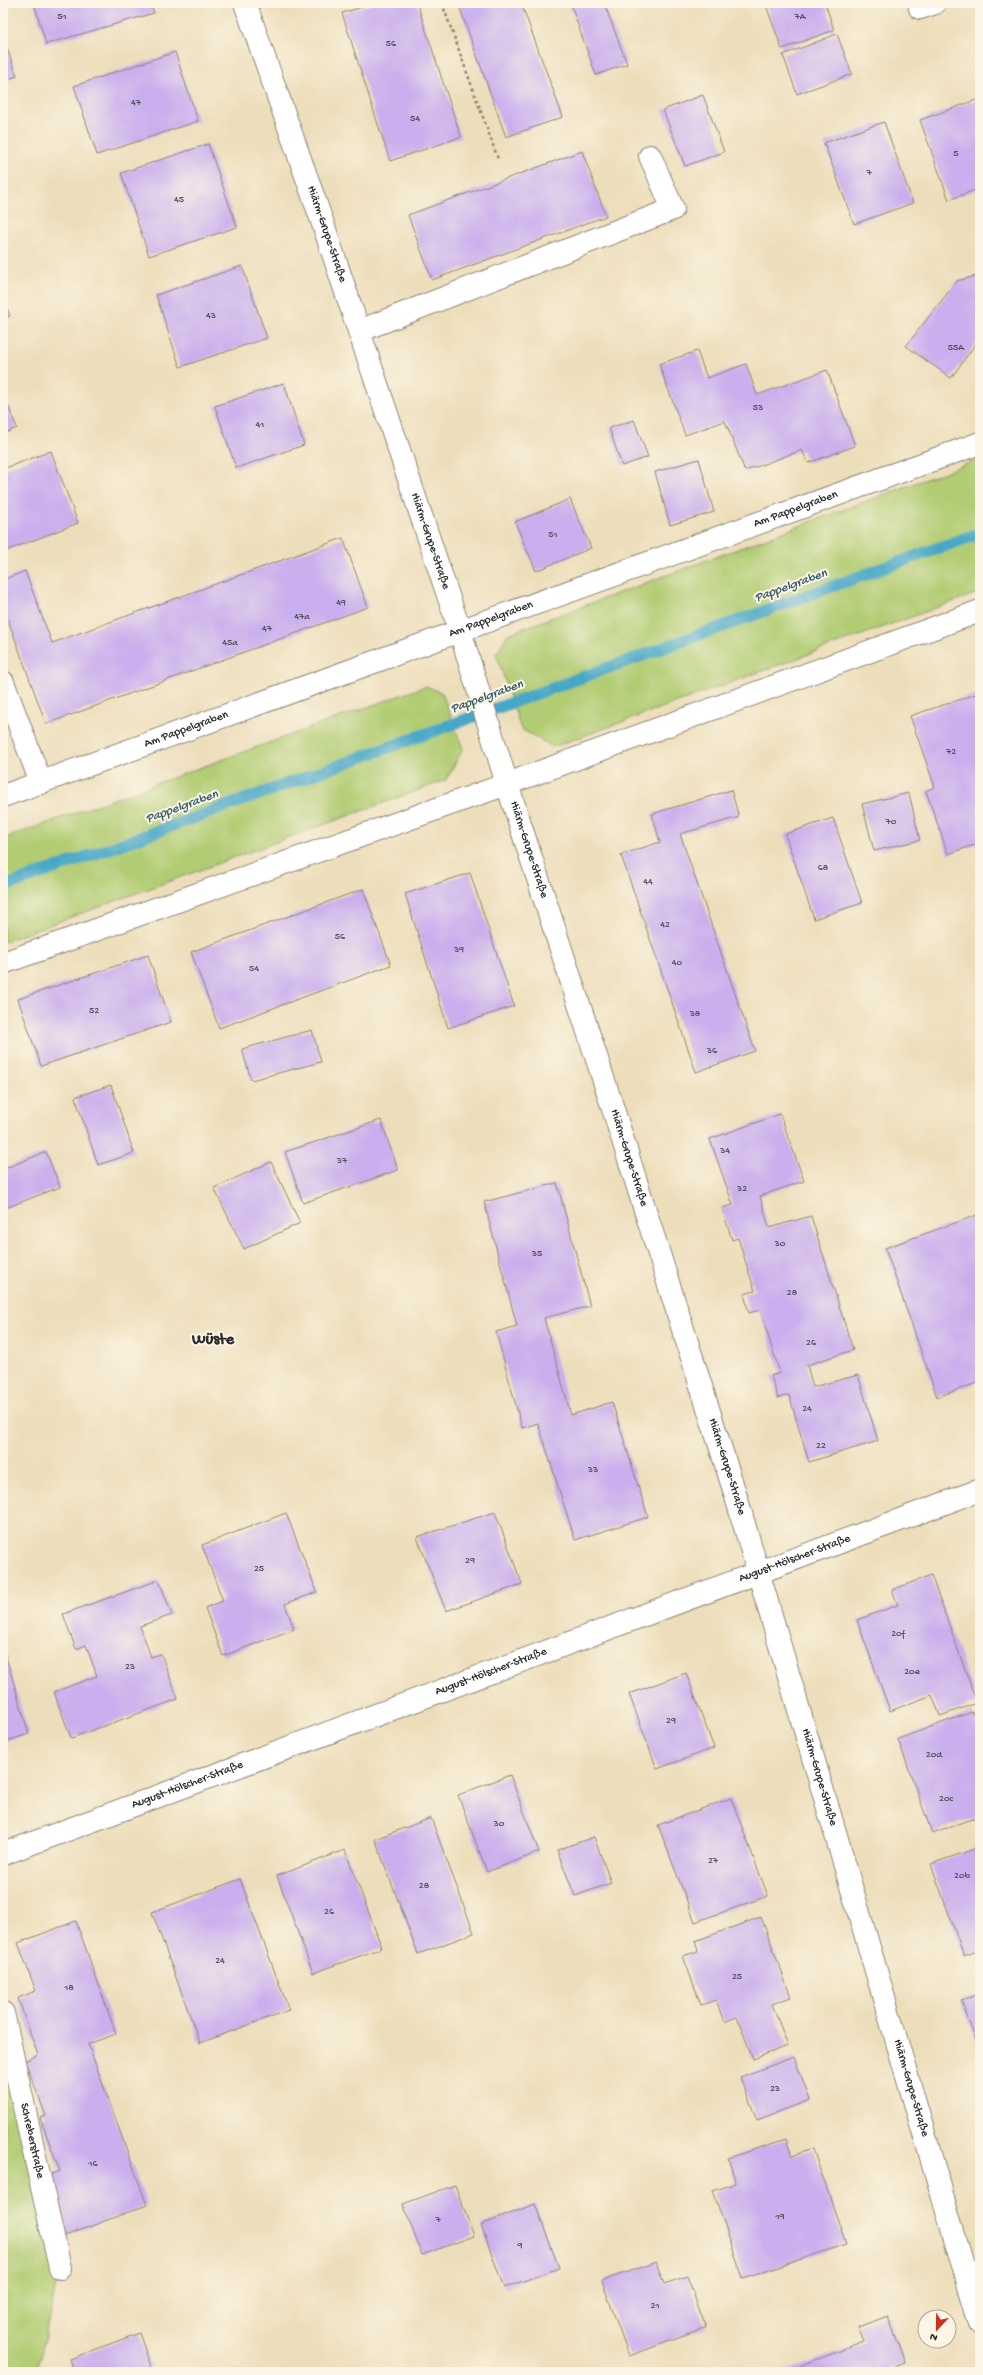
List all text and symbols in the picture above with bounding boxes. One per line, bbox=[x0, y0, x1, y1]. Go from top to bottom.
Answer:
house number: 51 bbox=[57, 11, 67, 23]
house number: 7A bbox=[793, 11, 807, 23]
house number: 56 bbox=[386, 38, 397, 50]
house number: 47 bbox=[131, 97, 142, 109]
house number: 54 bbox=[410, 113, 420, 125]
house number: 5 bbox=[953, 148, 959, 160]
house number: 7 bbox=[865, 167, 872, 179]
street label: Hiärm-Grupe-Straße bbox=[303, 184, 349, 285]
house number: 45 bbox=[174, 194, 184, 206]
house number: 43 bbox=[206, 310, 216, 322]
house number: 55A bbox=[948, 342, 965, 354]
house number: 53 bbox=[753, 402, 763, 414]
house number: 41 bbox=[256, 419, 264, 431]
street label: Am Pappelgraben bbox=[752, 488, 840, 531]
street label: Hiärm-Grupe-Straße bbox=[407, 491, 453, 592]
house number: 51 bbox=[548, 529, 558, 541]
water label: Pappelgraben bbox=[753, 566, 830, 606]
house number: 49 bbox=[336, 597, 346, 609]
street label: Am Pappelgraben bbox=[447, 598, 535, 641]
house number: 47a bbox=[294, 611, 310, 623]
house number: 47 bbox=[262, 623, 273, 635]
house number: 45a bbox=[222, 637, 238, 649]
water label: Pappelgraben bbox=[449, 677, 526, 717]
street label: Am Pappelgraben bbox=[142, 708, 231, 751]
house number: 72 bbox=[945, 746, 956, 758]
water label: Pappelgraben bbox=[144, 787, 221, 827]
street label: Hiärm-Grupe-Straße bbox=[506, 800, 551, 901]
house number: 70 bbox=[885, 816, 897, 828]
house number: 68 bbox=[818, 862, 829, 874]
house number: 44 bbox=[643, 876, 653, 888]
house number: 42 bbox=[660, 919, 670, 931]
house number: 56 bbox=[335, 931, 346, 943]
house number: 39 bbox=[453, 944, 464, 956]
house number: 40 bbox=[672, 957, 683, 969]
house number: 54 bbox=[249, 963, 259, 975]
house number: 52 bbox=[89, 1005, 99, 1017]
house number: 38 bbox=[689, 1008, 701, 1020]
house number: 36 bbox=[706, 1045, 718, 1057]
street label: Hiärm-Grupe-Straße bbox=[607, 1108, 651, 1209]
house number: 34 bbox=[719, 1145, 730, 1157]
house number: 37 bbox=[336, 1155, 348, 1167]
house number: 32 bbox=[736, 1183, 747, 1195]
house number: 30 bbox=[774, 1238, 786, 1250]
house number: 35 bbox=[531, 1248, 542, 1260]
house number: 28 bbox=[787, 1287, 798, 1299]
district label: Wüste bbox=[191, 1331, 235, 1350]
house number: 26 bbox=[806, 1337, 817, 1349]
house number: 24 bbox=[802, 1403, 812, 1415]
street label: Hiärm-Grupe-Straße bbox=[705, 1416, 748, 1518]
house number: 22 bbox=[816, 1440, 826, 1452]
house number: 33 bbox=[587, 1464, 598, 1476]
street label: August-Hölscher-Straße bbox=[737, 1532, 853, 1586]
house number: 29 bbox=[465, 1555, 475, 1567]
house number: 25 bbox=[254, 1563, 264, 1575]
house number: 20f bbox=[891, 1628, 906, 1640]
street label: August-Hölscher-Straße bbox=[433, 1645, 550, 1699]
house number: 23 bbox=[125, 1661, 135, 1673]
house number: 20e bbox=[904, 1666, 921, 1678]
house number: 29 bbox=[666, 1715, 676, 1727]
street label: Hiärm-Grupe-Straße bbox=[798, 1727, 840, 1828]
house number: 20d bbox=[926, 1749, 943, 1761]
street label: August-Hölscher-Straße bbox=[130, 1758, 246, 1812]
house number: 20c bbox=[939, 1793, 954, 1805]
house number: 30 bbox=[493, 1818, 505, 1830]
house number: 27 bbox=[708, 1855, 719, 1867]
house number: 20b bbox=[954, 1870, 971, 1882]
house number: 28 bbox=[419, 1880, 430, 1892]
house number: 26 bbox=[324, 1906, 335, 1918]
house number: 24 bbox=[215, 1955, 225, 1967]
house number: 25 bbox=[732, 1971, 742, 1983]
house number: 18 bbox=[63, 1982, 74, 1994]
street label: Hiärm-Grupe-Straße bbox=[890, 2038, 932, 2139]
house number: 23 bbox=[770, 2083, 780, 2095]
street label: Schreberstraße bbox=[16, 2102, 47, 2181]
house number: 16 bbox=[87, 2158, 98, 2170]
house number: 19 bbox=[774, 2211, 785, 2223]
house number: 7 bbox=[434, 2214, 441, 2226]
house number: 9 bbox=[516, 2240, 523, 2252]
house number: 21 bbox=[651, 2300, 659, 2312]
north arrow bbox=[917, 2309, 957, 2349]
text: N bbox=[928, 2330, 940, 2343]

